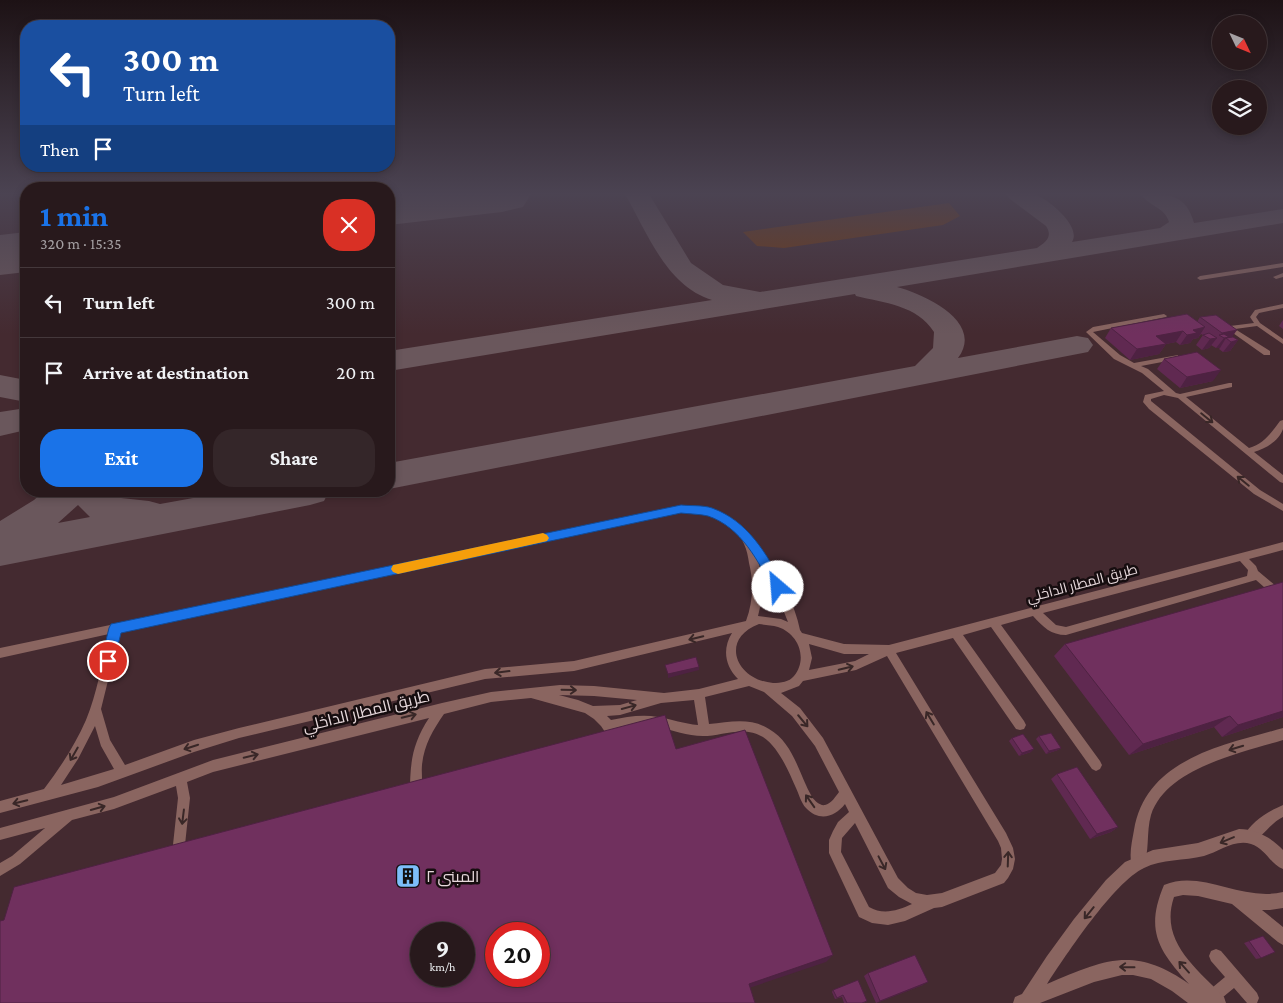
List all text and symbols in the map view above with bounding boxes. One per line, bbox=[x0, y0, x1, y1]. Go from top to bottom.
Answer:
north arrow bbox=[1212, 15, 1268, 70]
map controls bbox=[1212, 15, 1267, 135]
icon: left bbox=[40, 40, 105, 105]
text: 300 m bbox=[123, 40, 219, 79]
button: layers bbox=[1212, 80, 1267, 135]
text: Turn left bbox=[123, 81, 200, 106]
icon: arrive bbox=[89, 135, 117, 163]
text: Then bbox=[40, 139, 79, 160]
text: 1 min bbox=[40, 199, 108, 232]
button: close bbox=[323, 199, 375, 251]
text: 320 m · 15:35 bbox=[40, 235, 122, 252]
icon: left bbox=[40, 289, 68, 317]
text: Turn left bbox=[83, 292, 155, 313]
text: 300 m bbox=[326, 292, 375, 313]
icon: arrive bbox=[40, 359, 68, 387]
text: Arrive at destination bbox=[83, 362, 249, 383]
text: 20 m bbox=[336, 362, 375, 383]
one-way arrow bbox=[1200, 412, 1213, 423]
button: Exit bbox=[40, 429, 203, 487]
button: Share bbox=[213, 429, 375, 487]
one-way arrow bbox=[1237, 475, 1250, 486]
position arrow bbox=[751, 560, 803, 612]
street label: طريق المطار الداخلي bbox=[1025, 561, 1140, 609]
one-way arrow bbox=[688, 633, 704, 643]
pin bbox=[87, 640, 129, 682]
icon: arrive bbox=[94, 647, 122, 675]
one-way arrow bbox=[838, 662, 854, 672]
one-way arrow bbox=[494, 667, 510, 677]
one-way arrow bbox=[560, 685, 577, 695]
street label: طريق المطار الداخلي bbox=[301, 687, 432, 740]
one-way arrow bbox=[621, 702, 637, 712]
one-way arrow bbox=[401, 711, 417, 721]
one-way arrow bbox=[925, 711, 935, 725]
one-way arrow bbox=[798, 714, 809, 727]
one-way arrow bbox=[184, 743, 199, 752]
one-way arrow bbox=[1229, 744, 1245, 754]
one-way arrow bbox=[69, 746, 79, 760]
one-way arrow bbox=[243, 751, 259, 760]
one-way arrow bbox=[805, 794, 815, 808]
one-way arrow bbox=[12, 798, 28, 807]
one-way arrow bbox=[89, 802, 105, 812]
one-way arrow bbox=[178, 809, 188, 825]
one-way arrow bbox=[1220, 836, 1235, 846]
one-way arrow bbox=[1003, 851, 1013, 867]
one-way arrow bbox=[877, 855, 887, 870]
building icon: المبنى ٢ bbox=[395, 863, 421, 889]
place label: المبنى ٢ bbox=[426, 868, 479, 887]
one-way arrow bbox=[1083, 906, 1094, 919]
speed limit sign: 20 bbox=[485, 922, 550, 987]
text: 9 bbox=[436, 935, 449, 962]
text: km/h bbox=[430, 960, 455, 974]
one-way arrow bbox=[1178, 961, 1190, 974]
one-way arrow bbox=[1119, 962, 1135, 972]

